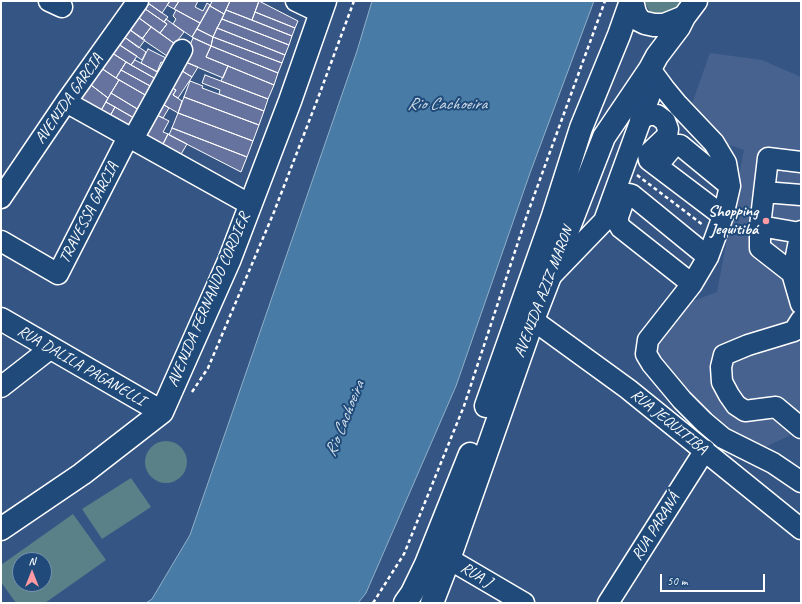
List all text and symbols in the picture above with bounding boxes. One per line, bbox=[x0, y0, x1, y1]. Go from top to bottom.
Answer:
street label: AVENIDA GARCIA bbox=[31, 50, 107, 148]
water label: Rio Cachoeira bbox=[407, 95, 487, 115]
street label: TRAVESSA GARCIA bbox=[55, 159, 123, 267]
place label: Shopping Jequitibá bbox=[708, 202, 758, 240]
street label: AVENIDA FERNANDO CORDIER bbox=[164, 210, 254, 390]
marker: Shopping Jequitibá bbox=[761, 216, 771, 226]
street label: AVENIDA AZIZ MARON bbox=[510, 224, 578, 360]
street label: RUA DALILA PAGANELLI bbox=[14, 322, 148, 410]
water label: Rio Cachoeira bbox=[321, 378, 369, 460]
street label: RUA JEQUITIBA bbox=[627, 385, 711, 459]
street label: RUA PARANÁ bbox=[628, 490, 684, 564]
north arrow bbox=[12, 552, 52, 592]
text: N bbox=[29, 554, 35, 568]
street label: RUA J bbox=[457, 558, 495, 592]
scale bar bbox=[662, 566, 767, 592]
text: 50 m bbox=[667, 573, 687, 589]

